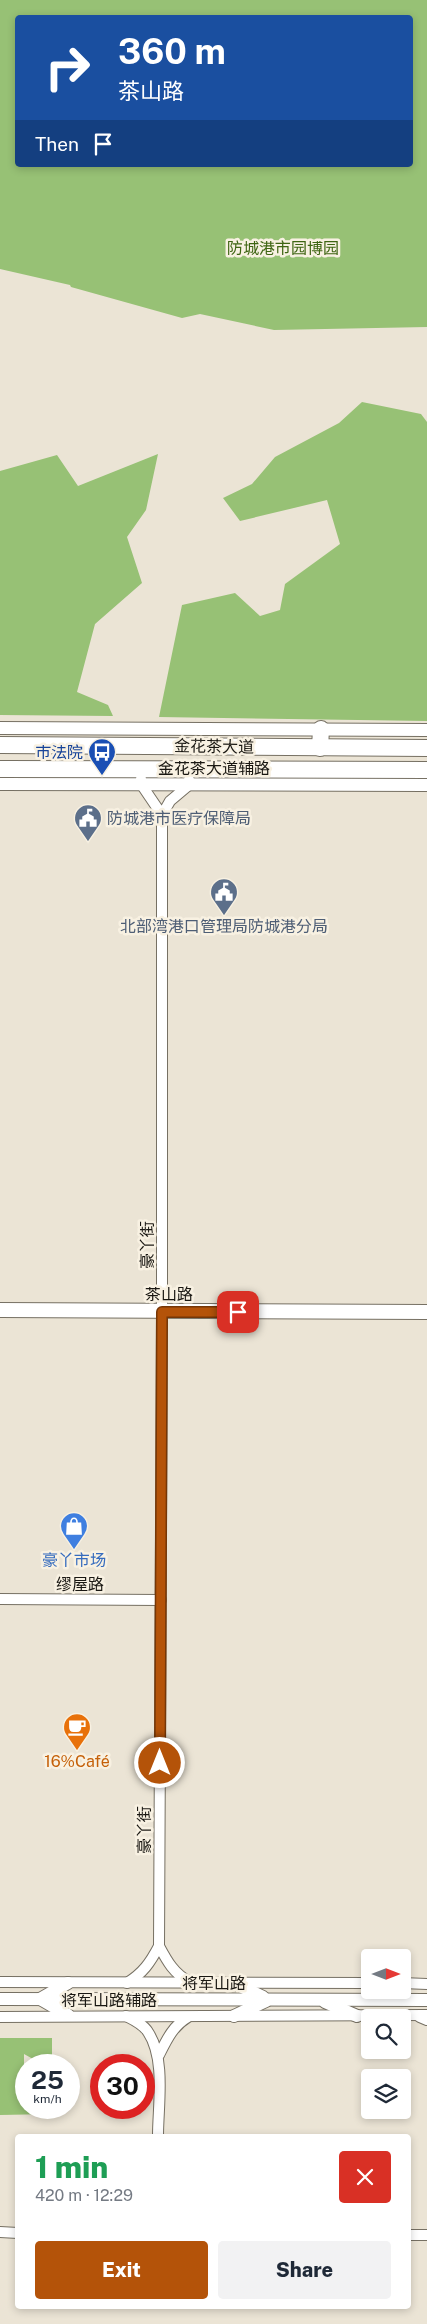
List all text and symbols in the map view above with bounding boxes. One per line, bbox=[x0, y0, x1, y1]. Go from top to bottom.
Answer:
text: 360 m bbox=[118, 31, 226, 72]
icon: right bbox=[35, 35, 100, 100]
text: 茶山路 bbox=[118, 78, 184, 104]
icon: arrive bbox=[89, 130, 117, 158]
text: Then bbox=[35, 133, 79, 155]
park label: 防城港市园博园 bbox=[227, 239, 339, 258]
street label: 金花茶大道 bbox=[174, 736, 254, 757]
bus stop icon: 巿法院 bbox=[87, 737, 117, 776]
place label: 巿法院 bbox=[35, 743, 83, 762]
street label: 金花茶大道辅路 bbox=[158, 759, 270, 778]
public building icon: 防城港市医疗保障局 bbox=[73, 803, 103, 842]
place label: 防城港市医疗保障局 bbox=[107, 809, 251, 828]
public building icon: 北部湾港口管理局防城港分局 bbox=[209, 877, 239, 916]
place label: 北部湾港口管理局防城港分局 bbox=[120, 917, 328, 936]
street label: 豪丫街 bbox=[138, 1221, 157, 1269]
street label: 茶山路 bbox=[145, 1285, 193, 1304]
pin bbox=[217, 1291, 259, 1333]
icon: arrive bbox=[224, 1298, 252, 1326]
shop icon: 豪丫市场 bbox=[59, 1511, 89, 1550]
place label: 豪丫市场 bbox=[42, 1551, 106, 1570]
street label: 缪屋路 bbox=[56, 1575, 104, 1594]
cafe icon: 16%Café bbox=[62, 1712, 92, 1751]
position arrow bbox=[133, 1736, 185, 1788]
place label: 16%Café bbox=[44, 1752, 110, 1771]
street label: 豪丫街 bbox=[135, 1806, 154, 1854]
north arrow bbox=[361, 1949, 411, 1999]
map controls bbox=[361, 1949, 411, 2119]
street label: 将军山路 bbox=[182, 1974, 246, 1993]
street label: 将军山路辅路 bbox=[61, 1991, 157, 2010]
button: search bbox=[361, 2009, 411, 2059]
speed limit sign: 30 bbox=[90, 2054, 155, 2119]
text: 25 bbox=[31, 2065, 64, 2095]
button: layers bbox=[361, 2069, 411, 2119]
text: km/h bbox=[33, 2092, 62, 2106]
text: 1 min bbox=[35, 2149, 108, 2185]
button: close bbox=[339, 2151, 391, 2203]
text: 420 m · 12:29 bbox=[35, 2186, 133, 2205]
button: Exit bbox=[35, 2241, 208, 2299]
button: Share bbox=[218, 2241, 391, 2299]

